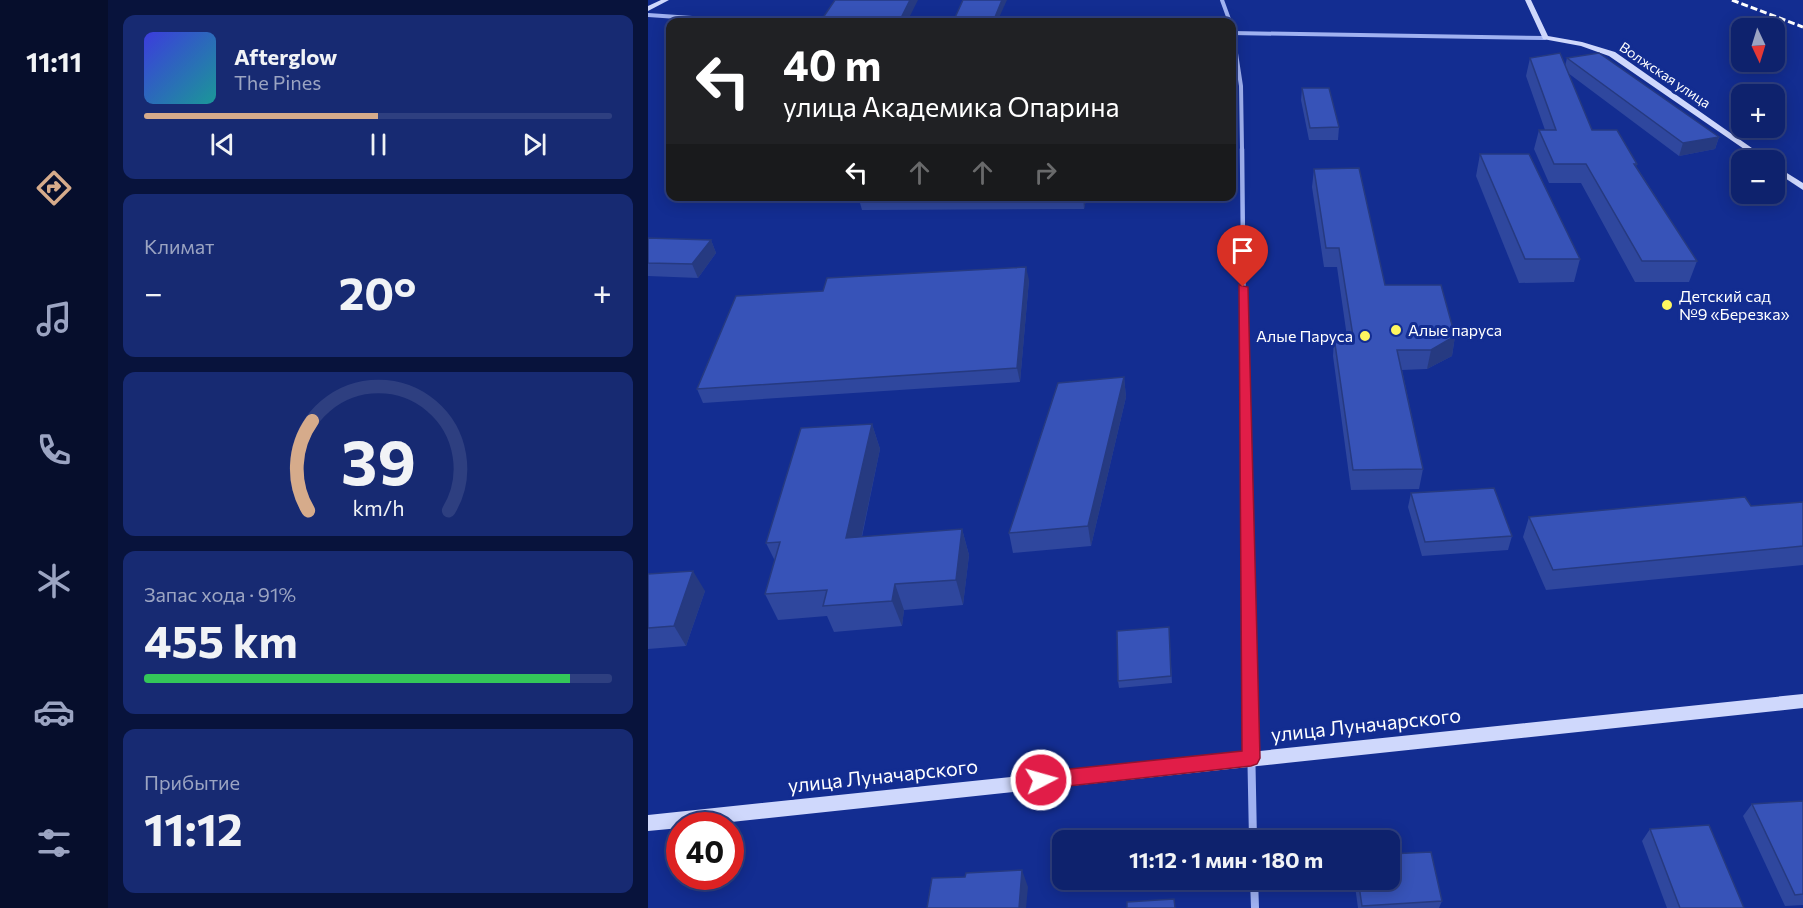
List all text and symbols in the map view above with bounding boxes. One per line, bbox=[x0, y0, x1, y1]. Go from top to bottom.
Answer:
north arrow bbox=[1731, 18, 1785, 72]
map controls bbox=[1731, 18, 1785, 204]
text: 40 m bbox=[783, 38, 881, 90]
street label: Волжская улица bbox=[1617, 38, 1714, 111]
icon: left bbox=[684, 42, 762, 120]
text: Afterglow bbox=[234, 43, 337, 70]
text: 11:11 bbox=[26, 45, 82, 78]
text: The Pines bbox=[234, 70, 321, 94]
button: + bbox=[1731, 84, 1785, 138]
text: улица Академика Опарина bbox=[783, 90, 1120, 123]
icon: previous bbox=[206, 128, 239, 161]
icon: pause bbox=[362, 128, 395, 161]
icon: next bbox=[518, 128, 551, 161]
button: − bbox=[1731, 150, 1785, 204]
icon: left bbox=[840, 156, 873, 189]
icon: ahead bbox=[903, 156, 936, 189]
icon: ahead bbox=[966, 156, 999, 189]
icon: right bbox=[1029, 156, 1062, 189]
icon: directions bbox=[33, 167, 75, 209]
pin bbox=[1217, 225, 1268, 287]
text: Климат bbox=[144, 234, 214, 258]
icon: arrive bbox=[1226, 234, 1259, 267]
text: 20° bbox=[339, 264, 417, 319]
text: − bbox=[144, 271, 163, 312]
text: + bbox=[593, 271, 612, 312]
place label: Детский сад №9 «Березка» bbox=[1679, 286, 1790, 323]
icon: music bbox=[33, 298, 75, 340]
marker: Детский сад №9 «Березка» bbox=[1660, 298, 1674, 312]
place label: Алые паруса bbox=[1408, 320, 1502, 339]
marker: Алые паруса bbox=[1389, 323, 1403, 337]
place label: Алые Паруса bbox=[1256, 326, 1353, 345]
marker: Алые Паруса bbox=[1358, 329, 1372, 343]
text: 39 bbox=[341, 422, 415, 498]
icon: phone bbox=[33, 429, 75, 471]
text: km/h bbox=[352, 494, 404, 520]
icon: climate bbox=[33, 560, 75, 602]
text: Запас хода · 91% bbox=[144, 582, 296, 606]
text: 455 km bbox=[144, 612, 298, 667]
icon: car bbox=[33, 691, 75, 733]
street label: улица Луначарского bbox=[1270, 702, 1462, 746]
position arrow bbox=[1009, 748, 1073, 812]
street label: улица Луначарского bbox=[787, 753, 979, 797]
text: Прибытие bbox=[144, 770, 240, 794]
text: 11:12 bbox=[144, 800, 243, 855]
speed limit sign: 40 bbox=[666, 812, 744, 890]
icon: filters bbox=[33, 822, 75, 864]
text: 11:12 · 1 мин · 180 m bbox=[1129, 846, 1323, 873]

